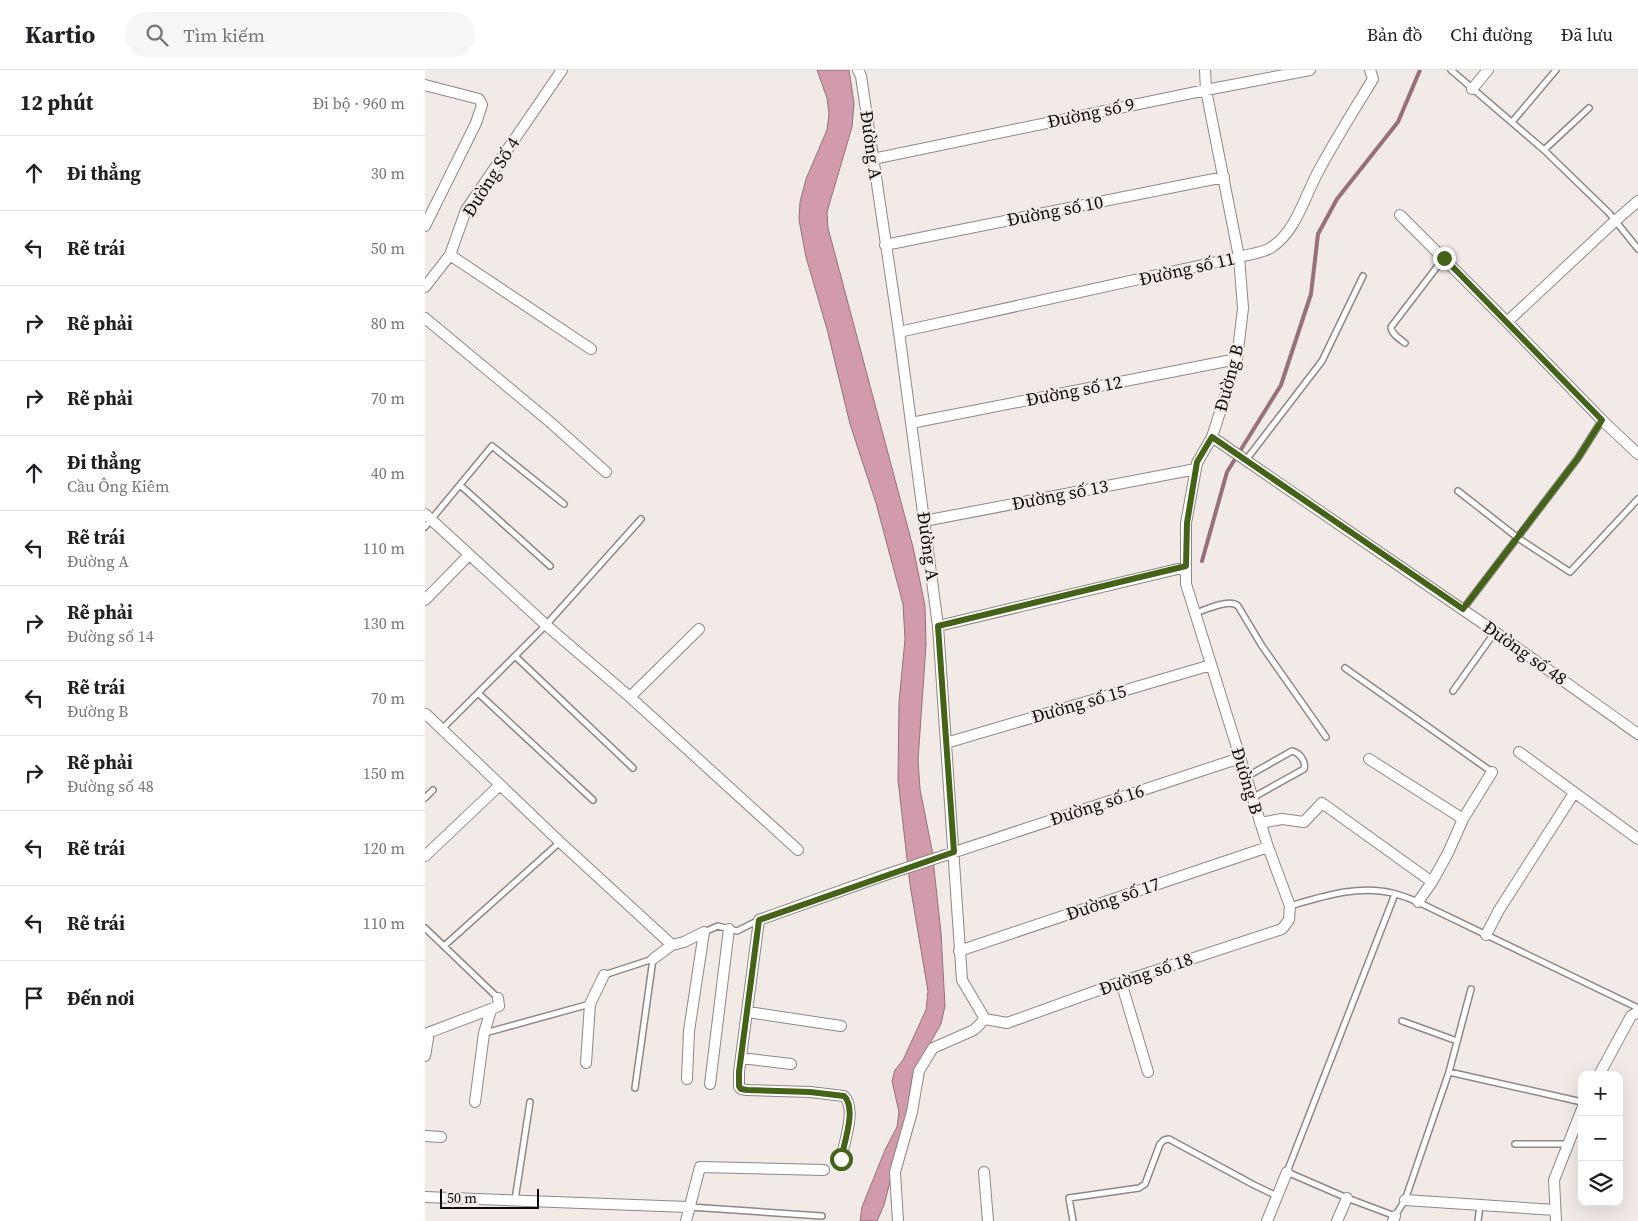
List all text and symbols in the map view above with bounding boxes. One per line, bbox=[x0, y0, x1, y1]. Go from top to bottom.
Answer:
search box bbox=[125, 12, 475, 57]
text: Kartio bbox=[25, 18, 95, 51]
icon: search bbox=[143, 21, 171, 49]
text: Tìm kiếm bbox=[183, 22, 265, 48]
text: Bản đồ bbox=[1367, 22, 1422, 47]
text: Chỉ đường bbox=[1450, 22, 1533, 47]
text: Đã lưu bbox=[1561, 22, 1613, 47]
text: 12 phút bbox=[20, 88, 93, 117]
street label: Đường số 9 bbox=[1045, 91, 1137, 134]
text: Đi bộ · 960 m bbox=[313, 92, 405, 114]
street label: Đường A bbox=[854, 109, 889, 181]
street label: Đường Số 4 bbox=[456, 132, 525, 221]
icon: ahead bbox=[20, 159, 48, 187]
text: Đi thẳng bbox=[67, 160, 141, 186]
text: 30 m bbox=[371, 162, 405, 184]
street label: Đường số 10 bbox=[1005, 189, 1105, 232]
icon: left bbox=[20, 234, 48, 262]
text: Rẽ trái bbox=[67, 235, 125, 261]
text: 50 m bbox=[371, 237, 405, 259]
street label: Đường số 11 bbox=[1137, 245, 1237, 292]
route end bbox=[1433, 247, 1456, 270]
icon: right bbox=[20, 309, 48, 337]
text: Rẽ phải bbox=[67, 310, 133, 336]
text: 80 m bbox=[371, 312, 405, 334]
street label: Đường B bbox=[1208, 341, 1250, 414]
street label: Đường số 12 bbox=[1024, 369, 1124, 412]
icon: right bbox=[20, 384, 48, 412]
text: Rẽ phải bbox=[67, 385, 133, 411]
text: 70 m bbox=[371, 387, 405, 409]
text: Đi thẳng bbox=[67, 449, 141, 475]
icon: ahead bbox=[20, 459, 48, 487]
text: 40 m bbox=[371, 462, 405, 484]
street label: Đường số 13 bbox=[1010, 473, 1110, 516]
text: Cầu Ông Kiêm bbox=[67, 475, 169, 497]
street label: Đường A bbox=[911, 510, 946, 582]
text: Rẽ trái bbox=[67, 524, 125, 550]
icon: left bbox=[20, 534, 48, 562]
text: 110 m bbox=[363, 537, 405, 559]
text: Đường A bbox=[67, 550, 129, 572]
text: Rẽ phải bbox=[67, 599, 133, 625]
icon: right bbox=[20, 609, 48, 637]
text: 130 m bbox=[363, 612, 405, 634]
street label: Đường số 48 bbox=[1478, 614, 1572, 691]
text: Đường số 14 bbox=[67, 625, 154, 647]
text: Rẽ trái bbox=[67, 674, 125, 700]
street label: Đường số 15 bbox=[1029, 678, 1129, 729]
icon: left bbox=[20, 684, 48, 712]
text: 70 m bbox=[371, 687, 405, 709]
text: Đường B bbox=[67, 700, 128, 722]
street label: Đường B bbox=[1225, 744, 1270, 817]
text: Rẽ phải bbox=[67, 749, 133, 775]
icon: right bbox=[20, 759, 48, 787]
text: 150 m bbox=[363, 762, 405, 784]
text: Đường số 48 bbox=[67, 775, 154, 797]
street label: Đường số 16 bbox=[1047, 778, 1147, 831]
icon: left bbox=[20, 834, 48, 862]
text: Rẽ trái bbox=[67, 835, 125, 861]
text: 120 m bbox=[363, 837, 405, 859]
street label: Đường số 17 bbox=[1063, 871, 1163, 926]
icon: left bbox=[20, 909, 48, 937]
text: Rẽ trái bbox=[67, 910, 125, 936]
text: 110 m bbox=[363, 912, 405, 934]
street label: Đường số 18 bbox=[1096, 946, 1196, 1001]
icon: arrive bbox=[20, 984, 48, 1012]
text: Đến nơi bbox=[67, 985, 135, 1011]
map controls bbox=[1578, 1071, 1623, 1206]
button: + bbox=[1578, 1071, 1623, 1116]
button: − bbox=[1578, 1116, 1623, 1161]
route start bbox=[830, 1148, 853, 1171]
button: layers bbox=[1578, 1161, 1623, 1206]
scale bar bbox=[440, 1186, 539, 1209]
text: 50 m bbox=[447, 1188, 477, 1208]

